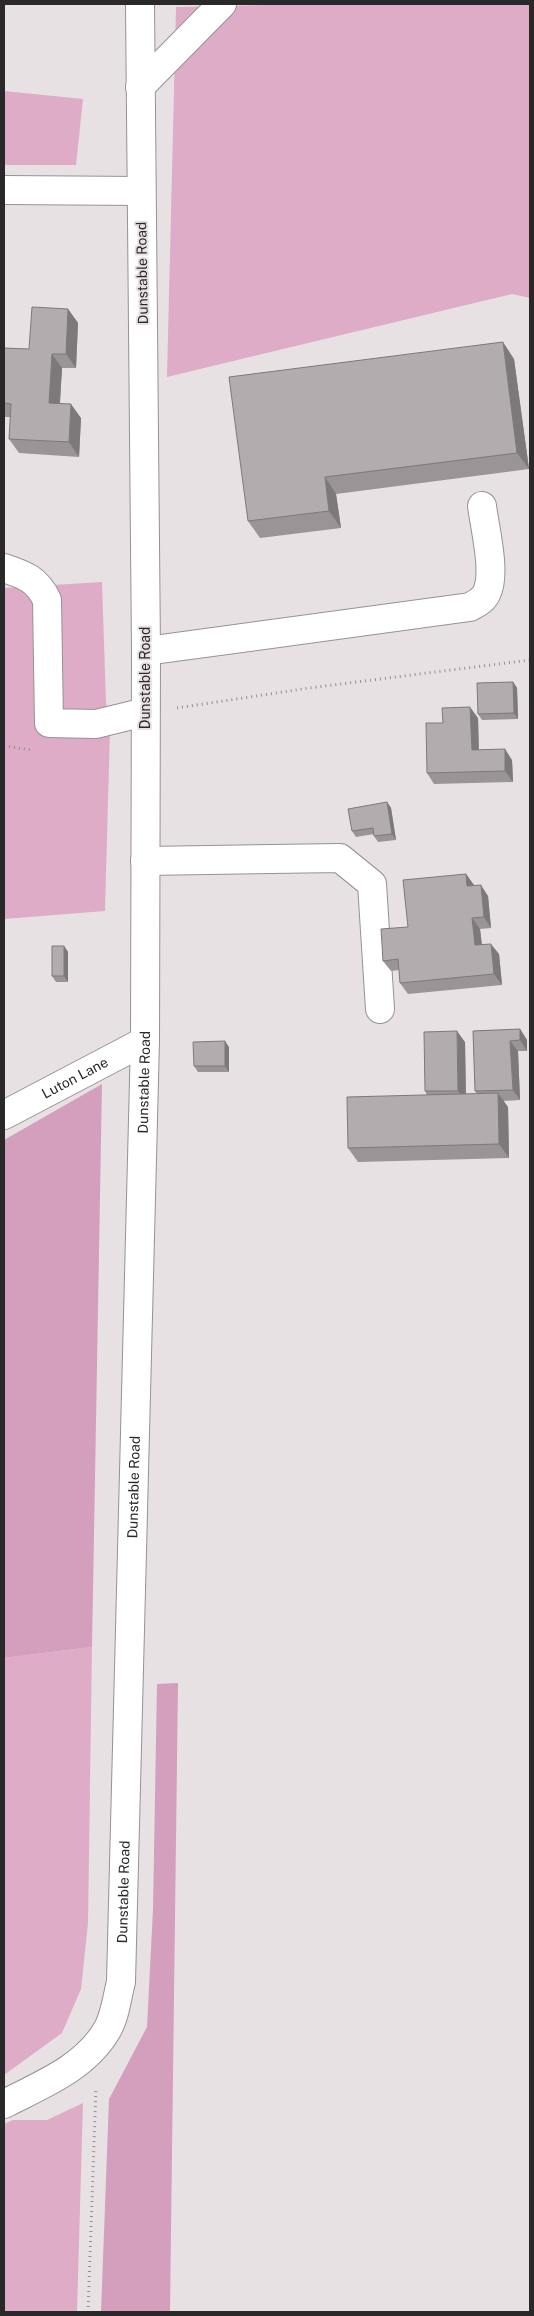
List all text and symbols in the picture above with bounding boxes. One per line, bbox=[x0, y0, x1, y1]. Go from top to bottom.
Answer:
street label: Dunstable Road bbox=[133, 222, 151, 324]
street label: Dunstable Road bbox=[137, 627, 153, 729]
street label: Dunstable Road bbox=[135, 1031, 153, 1134]
street label: Luton Lane bbox=[39, 1054, 111, 1102]
street label: Dunstable Road bbox=[124, 1436, 143, 1539]
street label: Dunstable Road bbox=[114, 1840, 133, 1944]

